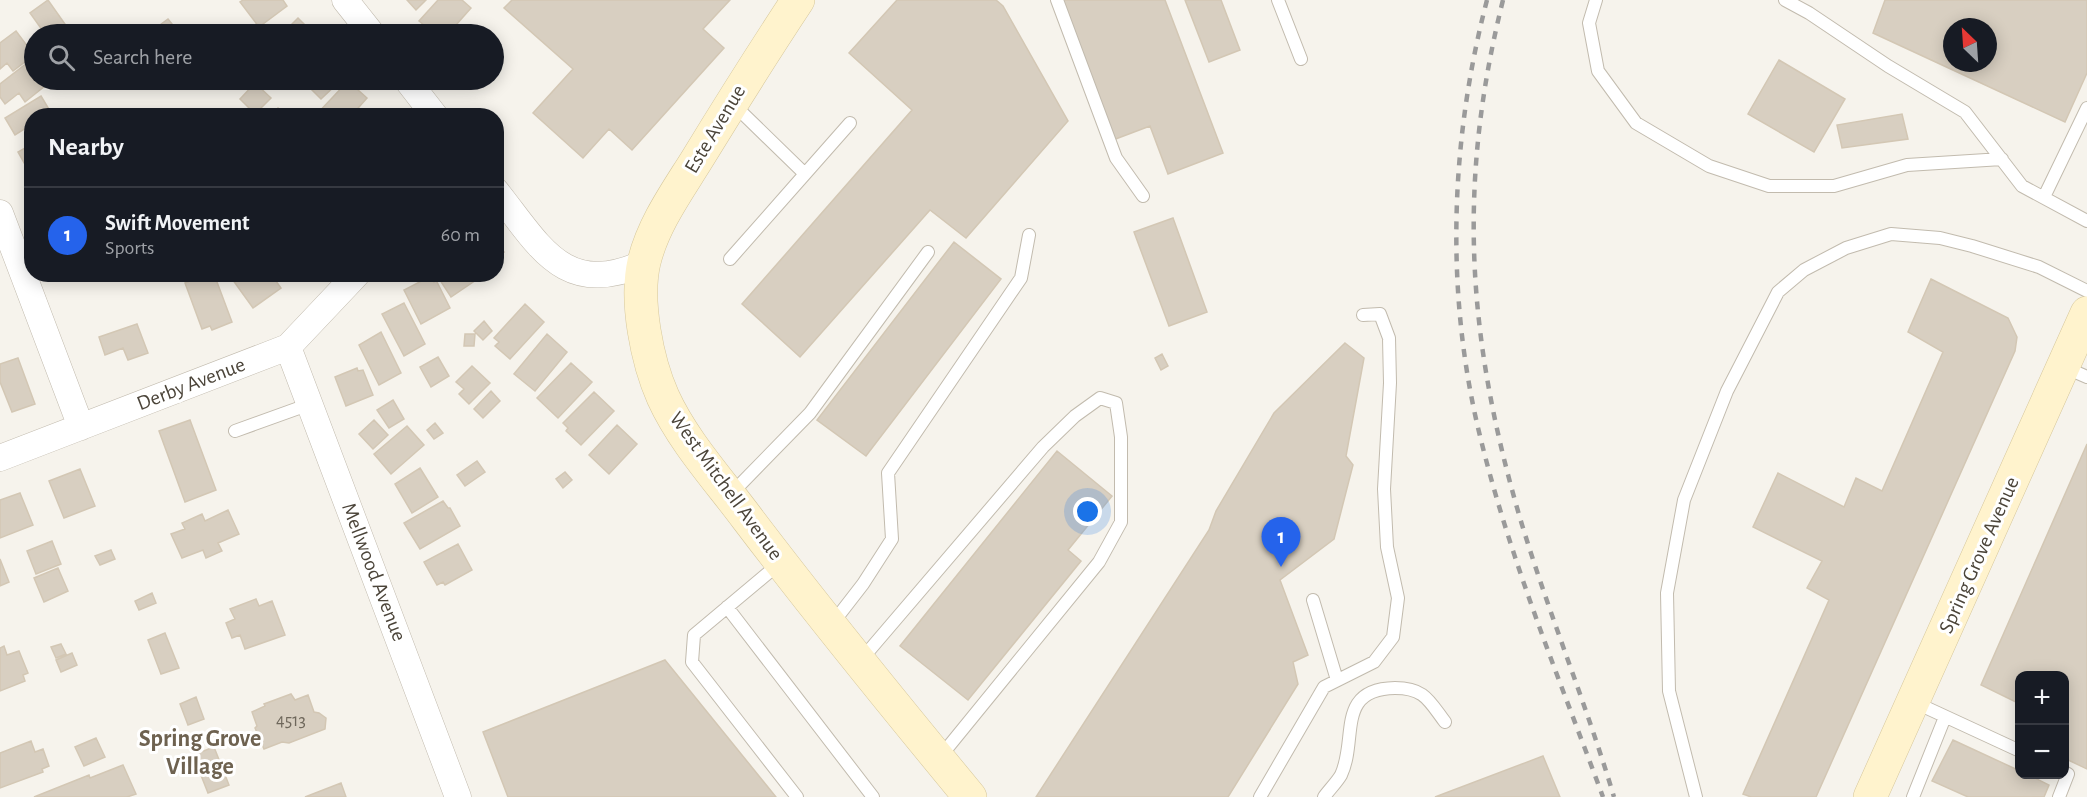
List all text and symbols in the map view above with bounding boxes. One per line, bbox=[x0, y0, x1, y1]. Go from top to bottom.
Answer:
north arrow bbox=[1943, 18, 1997, 72]
search box bbox=[24, 24, 504, 90]
icon: search bbox=[45, 41, 78, 74]
text: Search here bbox=[93, 46, 192, 68]
street label: Este Avenue bbox=[681, 81, 749, 177]
text: Nearby bbox=[48, 134, 124, 160]
text: Swift Movement bbox=[105, 212, 250, 234]
text: 1 bbox=[64, 225, 71, 245]
text: 60 m bbox=[441, 225, 480, 245]
text: Sports bbox=[105, 238, 154, 258]
street label: Derby Avenue bbox=[134, 354, 248, 414]
street label: West Mitchell Avenue bbox=[665, 408, 787, 564]
street label: Spring Grove Avenue bbox=[1935, 474, 2023, 636]
your location bbox=[1073, 497, 1102, 526]
street label: Mellwood Avenue bbox=[338, 500, 410, 644]
pin: 1 bbox=[1262, 518, 1300, 567]
map controls bbox=[2015, 671, 2069, 779]
button: + bbox=[2015, 671, 2069, 725]
house number: 4513 bbox=[276, 712, 306, 730]
button: − bbox=[2015, 725, 2069, 779]
district label: Spring Grove Village bbox=[139, 727, 261, 779]

